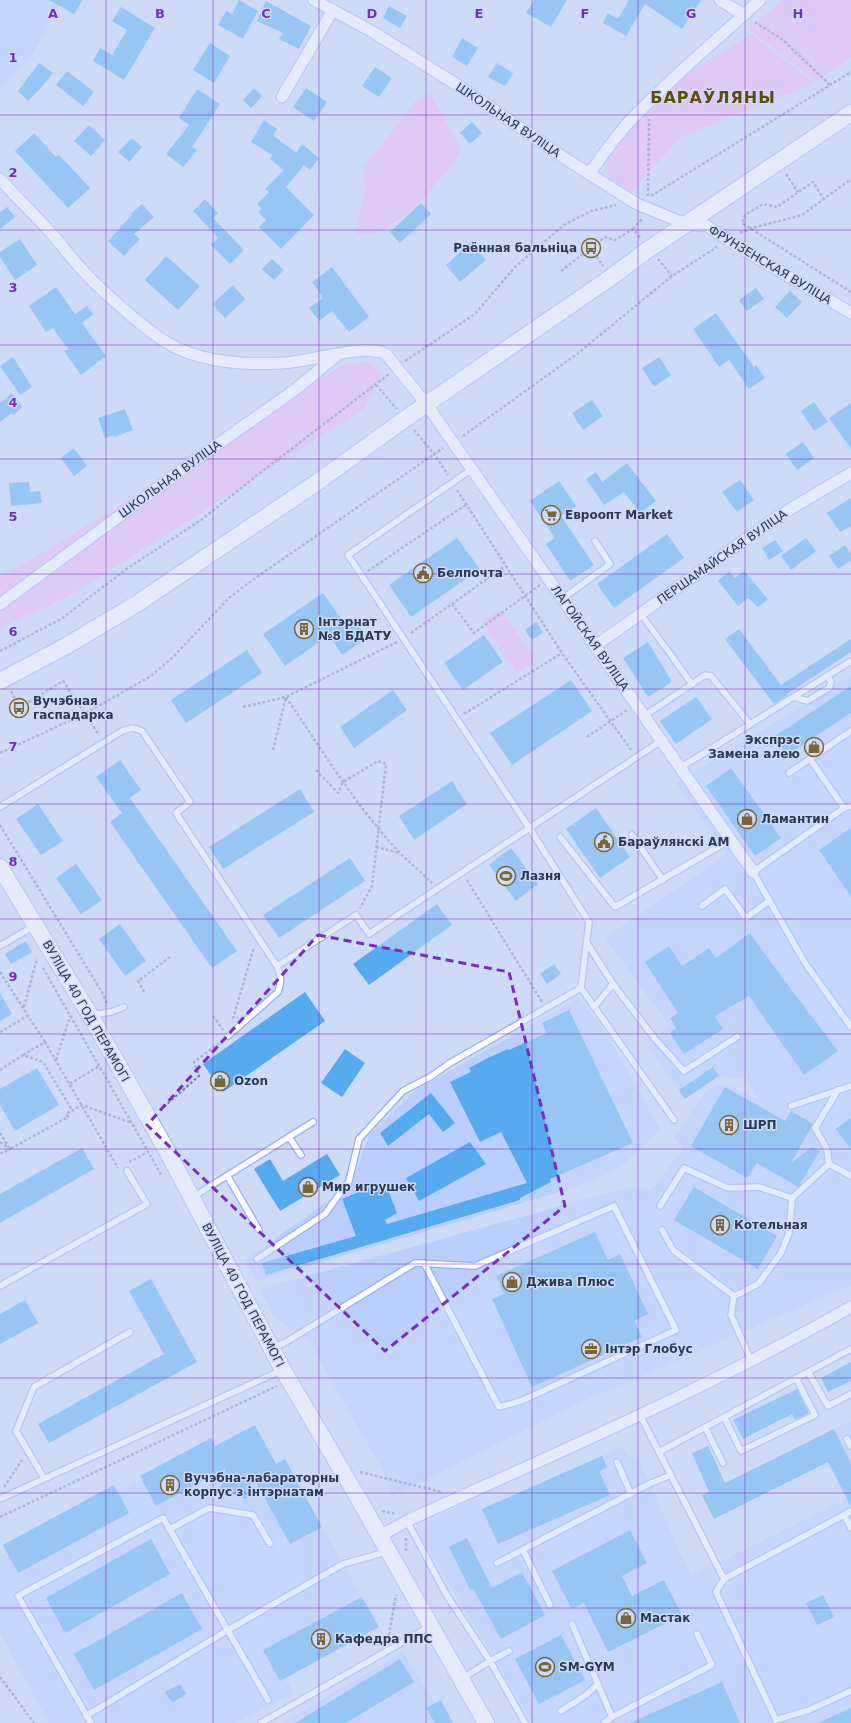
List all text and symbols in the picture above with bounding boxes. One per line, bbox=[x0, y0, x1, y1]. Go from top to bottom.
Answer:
text: A bbox=[48, 6, 58, 21]
text: B bbox=[155, 6, 165, 21]
text: C bbox=[261, 6, 271, 21]
text: D bbox=[367, 6, 378, 21]
text: E bbox=[475, 6, 483, 21]
text: F bbox=[581, 6, 589, 21]
text: G bbox=[686, 6, 696, 21]
text: H bbox=[793, 6, 803, 21]
text: 1 bbox=[8, 50, 18, 65]
street label: ШКОЛЬНАЯ ВУЛІЦА bbox=[453, 80, 564, 161]
district label: БАРАЎЛЯНЫ bbox=[650, 88, 776, 107]
text: 2 bbox=[8, 165, 18, 180]
street label: ФРУНЗЕНСКАЯ ВУЛІЦА bbox=[706, 223, 835, 308]
bus stop icon: Раённая бальніца bbox=[580, 237, 602, 259]
place label: Раённая бальніца bbox=[453, 241, 577, 255]
text: 3 bbox=[8, 280, 18, 295]
text: 4 bbox=[8, 395, 18, 410]
street label: ШКОЛЬНАЯ ВУЛІЦА bbox=[116, 437, 225, 521]
supermarket icon: Евроопт Market bbox=[540, 504, 562, 526]
street label: ПЕРШАМАЙСКАЯ ВУЛІЦА bbox=[654, 505, 790, 607]
place label: Евроопт Market bbox=[565, 508, 673, 522]
text: 5 bbox=[8, 509, 18, 524]
public building icon: Белпочта bbox=[412, 562, 434, 584]
place label: Белпочта bbox=[437, 566, 503, 580]
street label: ЛАГОЙСКАЯ ВУЛІЦА bbox=[548, 582, 633, 694]
place label: Інтэрнат №8 БДАТУ bbox=[318, 615, 392, 643]
building icon: Інтэрнат №8 БДАТУ bbox=[293, 618, 315, 640]
text: 6 bbox=[8, 624, 18, 639]
place label: Вучэбная гаспадарка bbox=[33, 694, 114, 722]
bus stop icon: Вучэбная гаспадарка bbox=[8, 697, 30, 719]
place label: Экспрэс Замена алею bbox=[708, 733, 800, 761]
shop icon: Экспрэс Замена алею bbox=[803, 736, 825, 758]
text: 7 bbox=[8, 739, 18, 754]
shop icon: Ламантин bbox=[736, 808, 758, 830]
place label: Ламантин bbox=[761, 812, 829, 826]
public building icon: Бараўлянскі АМ bbox=[593, 831, 615, 853]
place label: Бараўлянскі АМ bbox=[618, 835, 729, 849]
text: 8 bbox=[8, 854, 18, 869]
sports icon: Лазня bbox=[495, 865, 517, 887]
place label: Лазня bbox=[520, 869, 561, 883]
street label: ВУЛІЦА 40 ГОД ПЕРАМОГІ bbox=[40, 938, 132, 1084]
text: 9 bbox=[8, 969, 18, 984]
shop icon: Ozon bbox=[209, 1070, 231, 1092]
place label: Ozon bbox=[234, 1074, 268, 1088]
building icon: ШРП bbox=[718, 1114, 740, 1136]
place label: ШРП bbox=[743, 1118, 777, 1132]
shop icon: Мир игрушек bbox=[297, 1176, 319, 1198]
place label: Мир игрушек bbox=[322, 1180, 415, 1194]
building icon: Котельная bbox=[709, 1214, 731, 1236]
place label: Котельная bbox=[734, 1218, 808, 1232]
street label: ВУЛІЦА 40 ГОД ПЕРАМОГІ bbox=[199, 1221, 287, 1369]
shop icon: Джива Плюс bbox=[501, 1271, 523, 1293]
place label: Джива Плюс bbox=[526, 1275, 615, 1289]
office icon: Інтэр Глобус bbox=[580, 1338, 602, 1360]
place label: Інтэр Глобус bbox=[605, 1342, 693, 1356]
place label: Вучэбна-лабараторны корпус з інтэрнатам bbox=[184, 1471, 339, 1499]
building icon: Вучэбна-лабараторны корпус з інтэрнатам bbox=[159, 1474, 181, 1496]
shop icon: Мастак bbox=[615, 1607, 637, 1629]
place label: Мастак bbox=[640, 1611, 690, 1625]
building icon: Кафедра ППС bbox=[310, 1628, 332, 1650]
place label: Кафедра ППС bbox=[335, 1632, 433, 1646]
sports icon: SM-GYM bbox=[534, 1656, 556, 1678]
place label: SM-GYM bbox=[559, 1660, 615, 1674]

